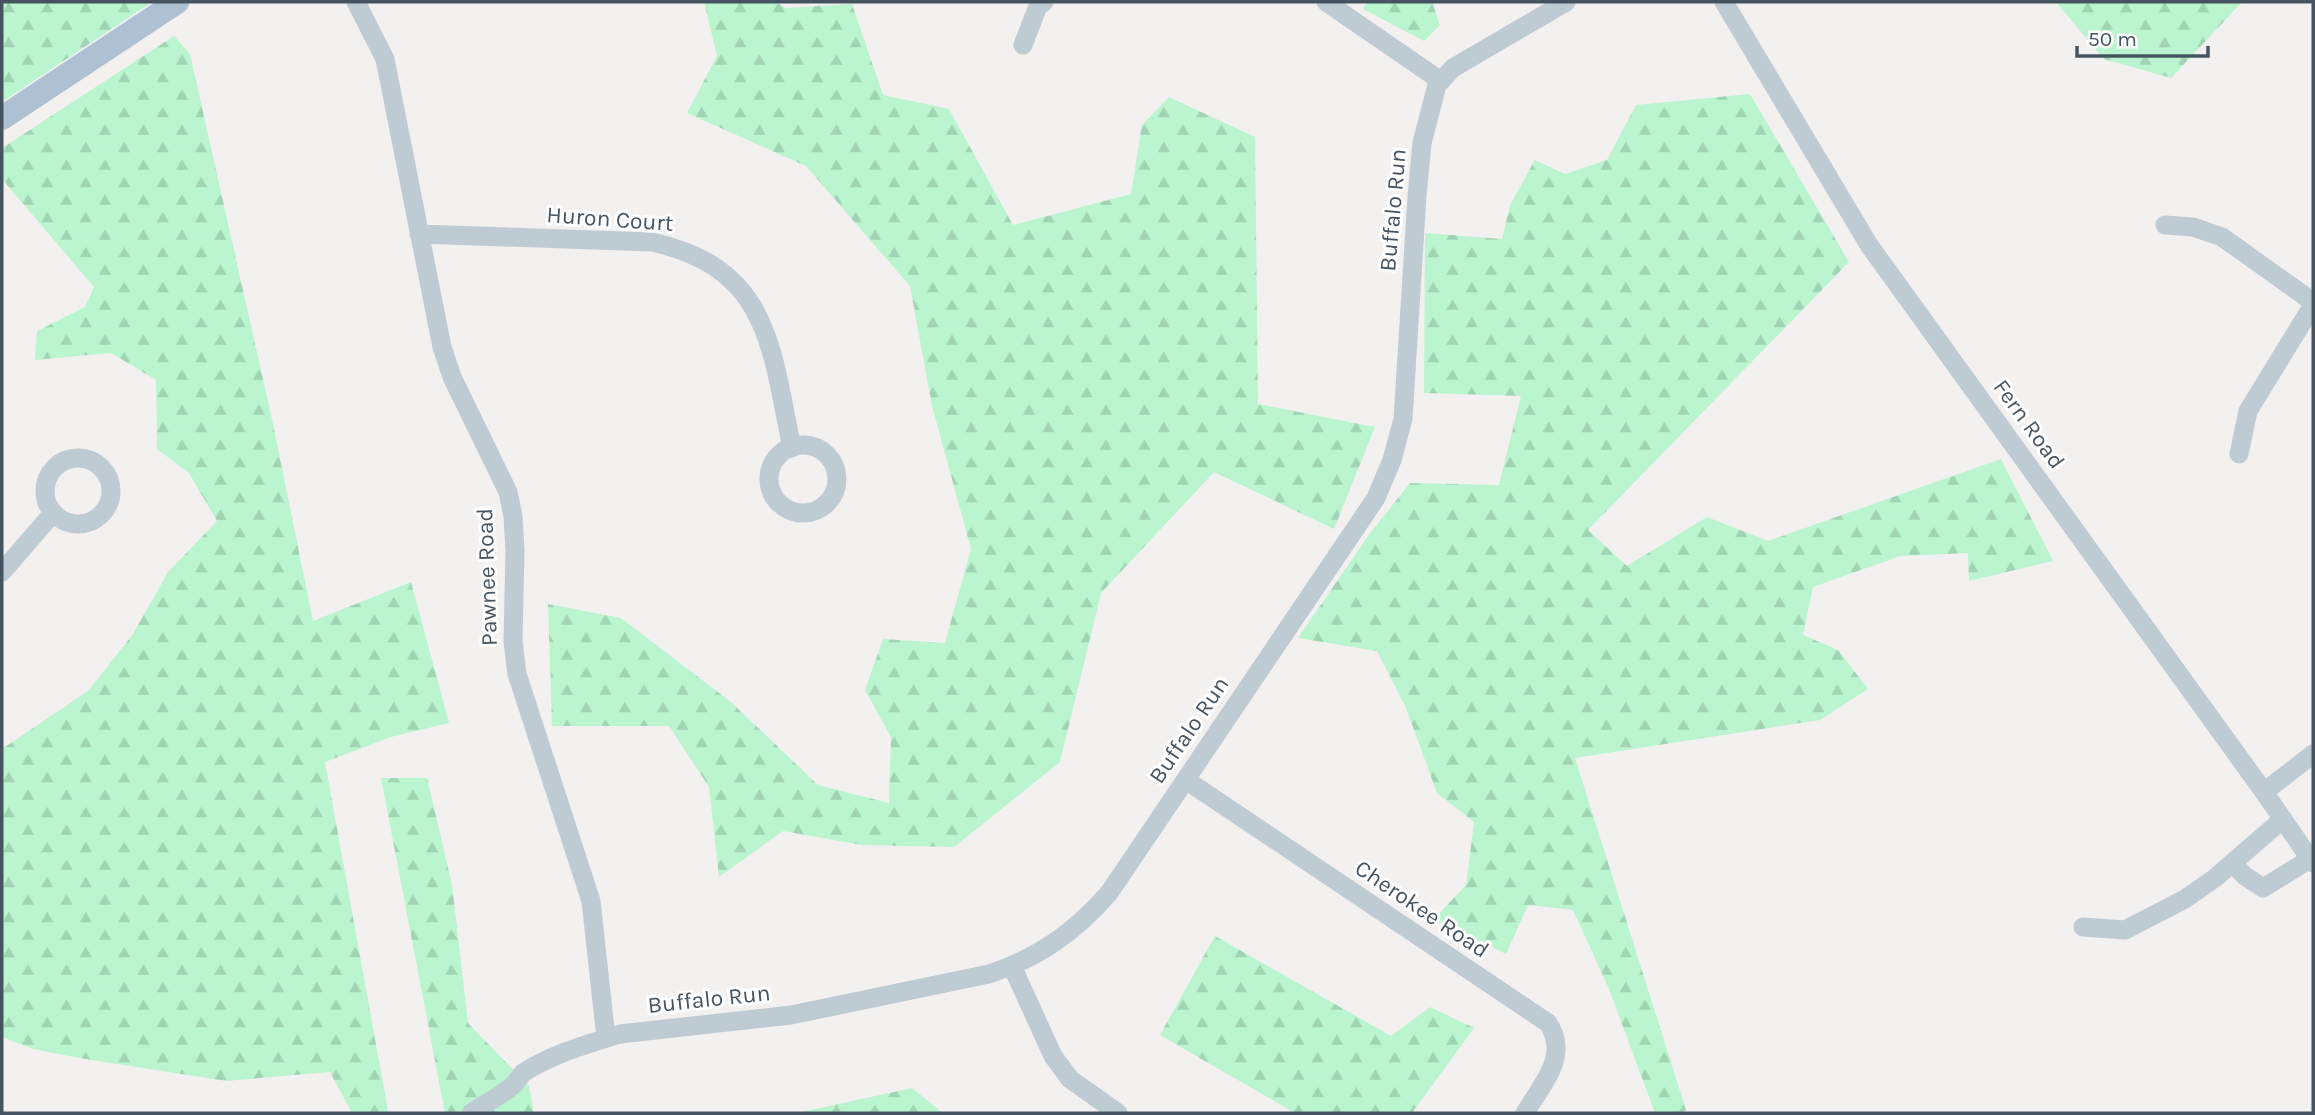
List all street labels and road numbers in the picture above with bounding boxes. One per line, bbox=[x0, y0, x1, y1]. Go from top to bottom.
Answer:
street label: Buffalo Run bbox=[1374, 148, 1412, 272]
street label: Huron Court bbox=[546, 201, 675, 237]
street label: Fern Road bbox=[1988, 374, 2070, 474]
street label: Pawnee Road bbox=[471, 508, 503, 646]
street label: Buffalo Run bbox=[1143, 671, 1235, 789]
street label: Cherokee Road bbox=[1350, 854, 1494, 964]
street label: Buffalo Run bbox=[646, 979, 772, 1019]

